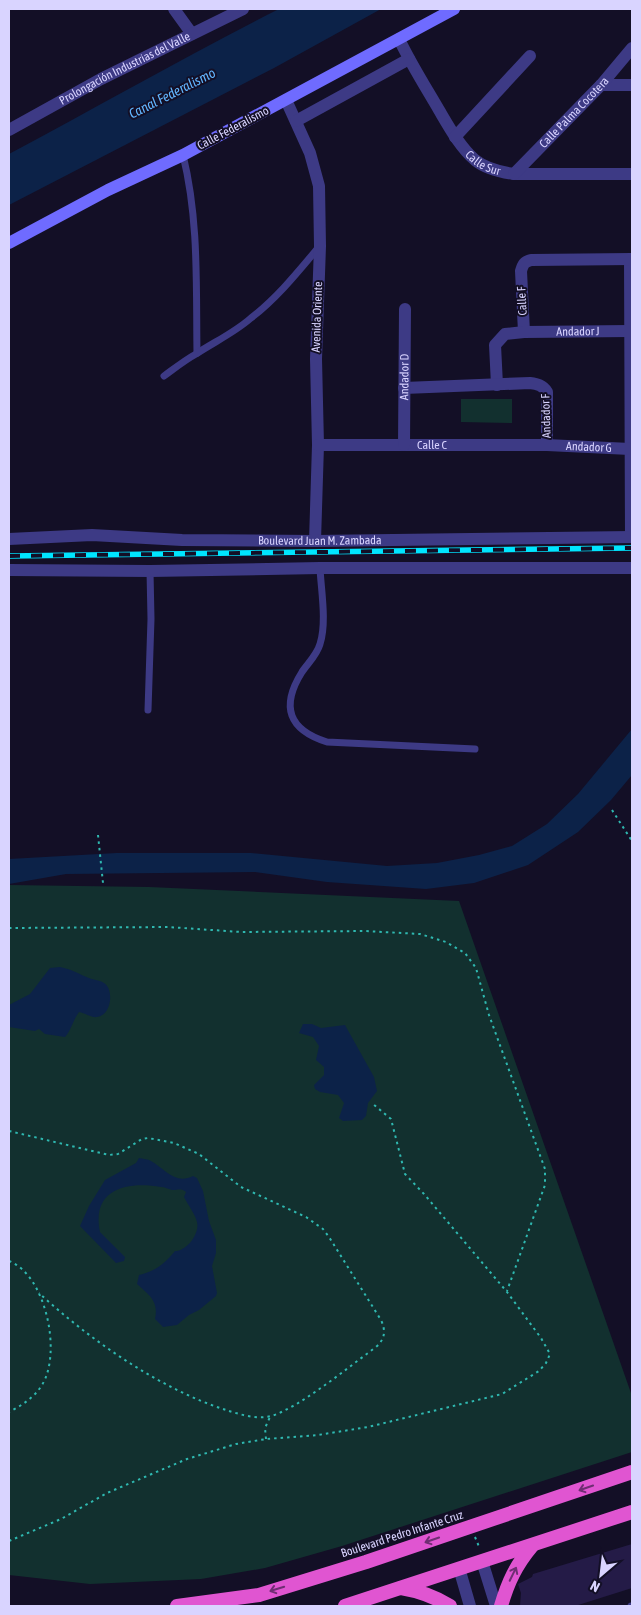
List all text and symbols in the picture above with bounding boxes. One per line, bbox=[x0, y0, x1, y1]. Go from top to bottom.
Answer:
street label: Prolongación Industrias del Valle bbox=[57, 29, 192, 108]
water label: Canal Federalismo bbox=[126, 64, 218, 122]
street label: Calle Palma Cocotera bbox=[536, 74, 612, 151]
street label: Calle Federalismo bbox=[195, 103, 271, 153]
street label: Calle Sur bbox=[462, 148, 502, 178]
street label: Avenida Oriente bbox=[309, 281, 325, 353]
street label: Calle F bbox=[514, 286, 530, 316]
street label: Andador J bbox=[556, 324, 600, 339]
street label: Andador D bbox=[397, 354, 412, 400]
street label: Andador F bbox=[538, 393, 554, 438]
street label: Calle C bbox=[417, 438, 447, 452]
street label: Andador G bbox=[566, 439, 612, 455]
street label: Boulevard Juan M. Zambada bbox=[258, 533, 382, 548]
one-way arrow bbox=[579, 1484, 594, 1493]
street label: Boulevard Pedro Infante Cruz bbox=[339, 1507, 465, 1560]
one-way arrow bbox=[424, 1535, 440, 1545]
north arrow bbox=[576, 1550, 626, 1600]
one-way arrow bbox=[509, 1567, 518, 1582]
text: N bbox=[587, 1577, 602, 1595]
one-way arrow bbox=[270, 1585, 286, 1595]

